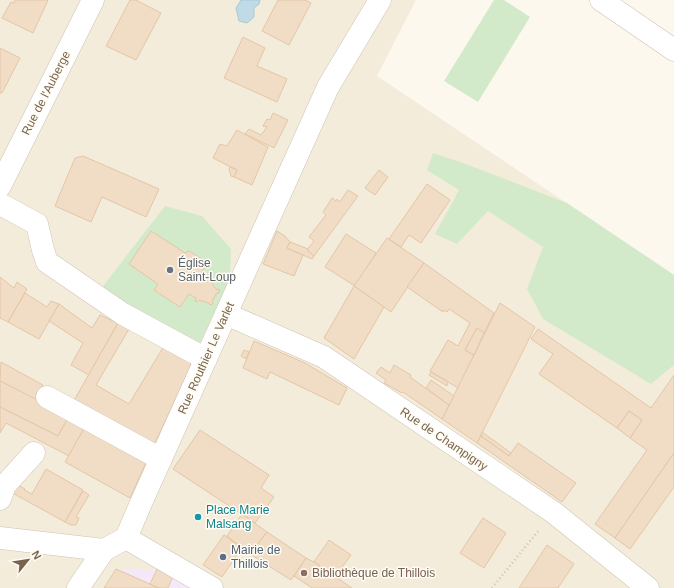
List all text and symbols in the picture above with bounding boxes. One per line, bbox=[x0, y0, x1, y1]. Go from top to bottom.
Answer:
street label: Rue de l'Auberge bbox=[19, 48, 73, 137]
place label: Église Saint-Loup bbox=[178, 255, 236, 284]
marker: Église Saint-Loup bbox=[165, 265, 175, 275]
street label: Rue Routhier Le Varlet bbox=[175, 299, 237, 416]
street label: Rue de Champigny bbox=[398, 404, 490, 474]
place label: Place Marie Malsang bbox=[206, 503, 270, 531]
marker: Place Marie Malsang bbox=[193, 512, 203, 522]
north arrow bbox=[8, 540, 48, 580]
place label: Mairie de Thillois bbox=[231, 543, 281, 571]
text: N bbox=[29, 549, 44, 561]
marker: Mairie de Thillois bbox=[218, 552, 228, 562]
place label: Bibliothèque de Thillois bbox=[312, 566, 435, 580]
marker: Bibliothèque de Thillois bbox=[299, 568, 309, 578]

